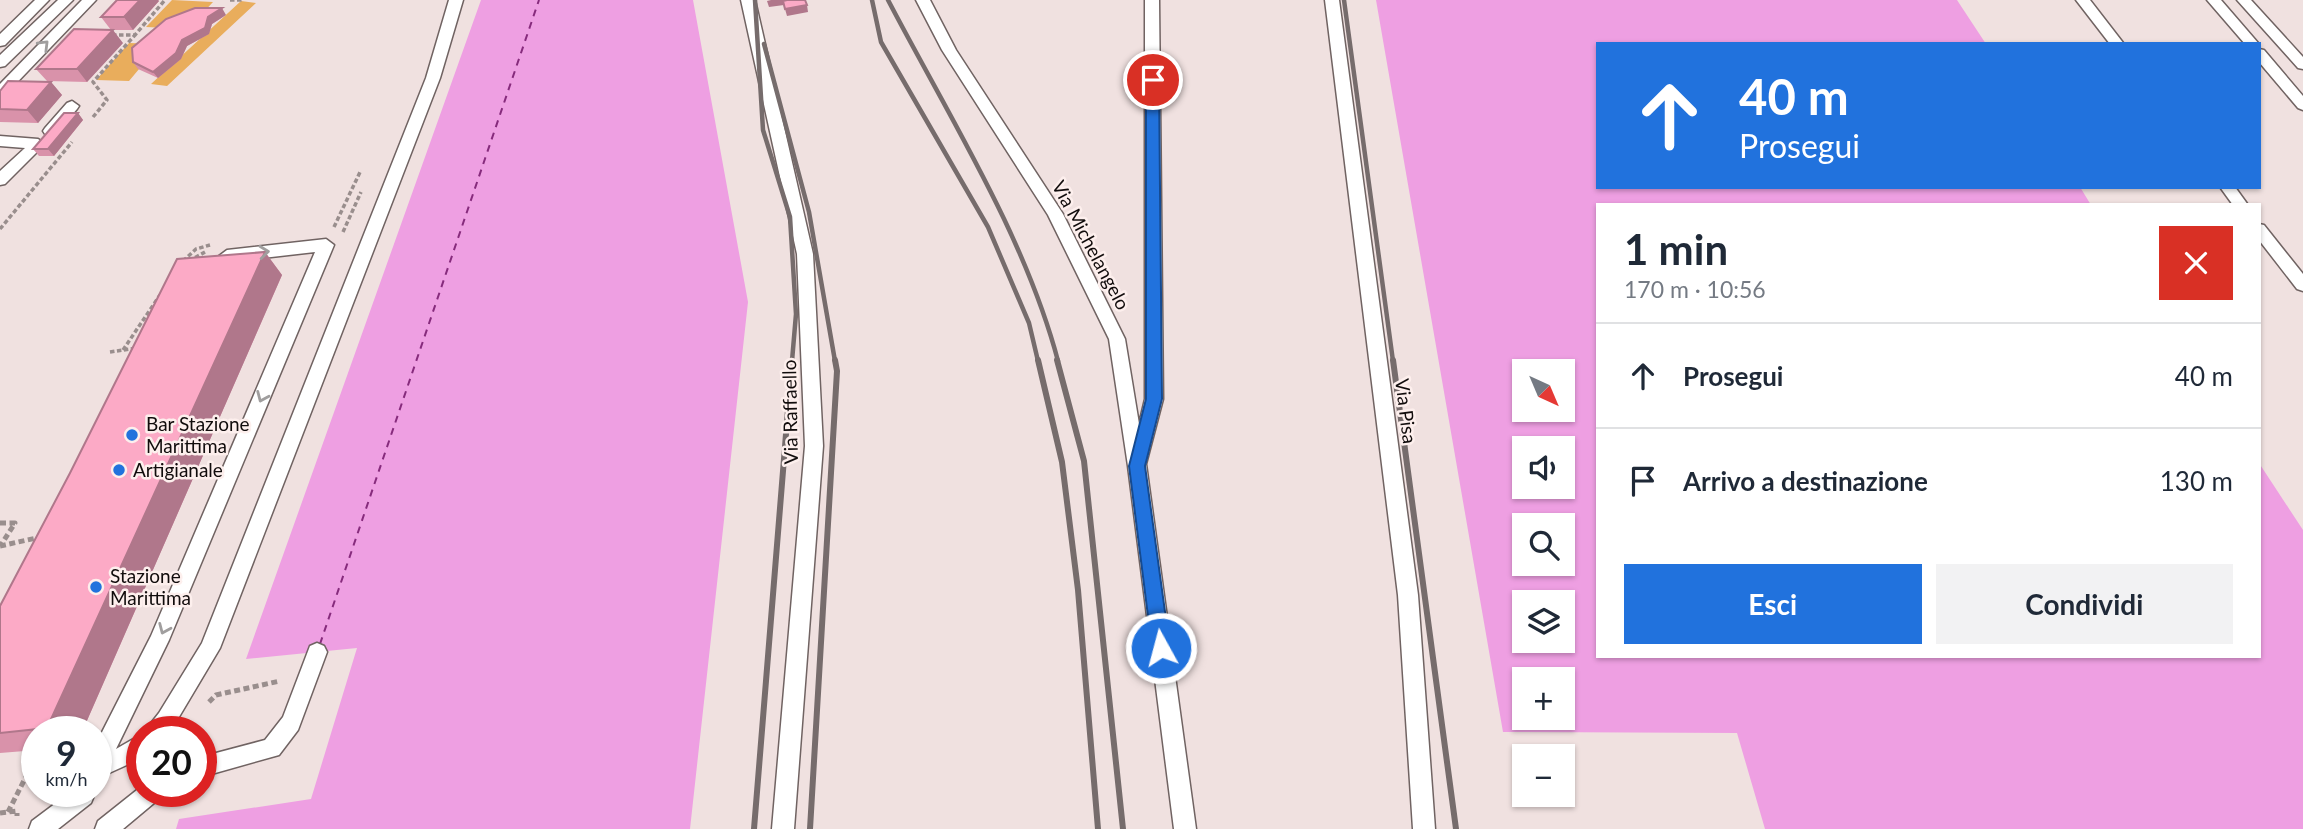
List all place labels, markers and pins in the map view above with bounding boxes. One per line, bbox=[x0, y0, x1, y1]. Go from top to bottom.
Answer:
pin bbox=[1123, 50, 1183, 110]
place label: Bar Stazione Marittima bbox=[146, 412, 250, 457]
marker: Bar Stazione Marittima bbox=[124, 427, 140, 443]
place label: Artigianale bbox=[133, 458, 223, 481]
marker: Artigianale bbox=[111, 462, 127, 478]
place label: Stazione Marittima bbox=[110, 564, 191, 609]
marker: Stazione Marittima bbox=[88, 579, 104, 595]

